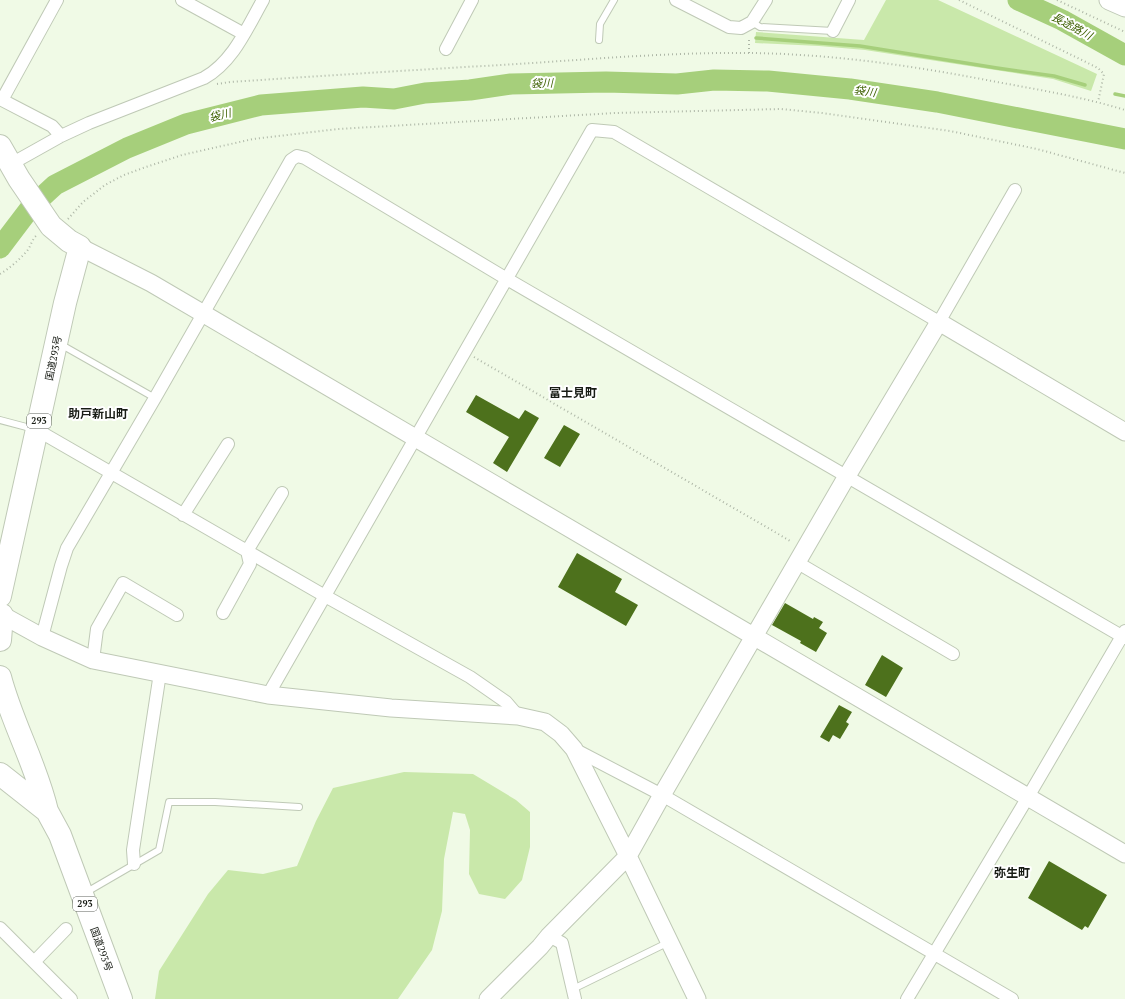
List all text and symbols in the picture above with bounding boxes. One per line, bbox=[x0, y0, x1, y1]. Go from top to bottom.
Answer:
water label: 長途路川 bbox=[1049, 9, 1096, 43]
water label: 袋川 bbox=[531, 76, 554, 90]
water label: 袋川 bbox=[853, 83, 878, 100]
water label: 袋川 bbox=[208, 105, 233, 124]
street label: 国道293号 bbox=[42, 334, 65, 382]
district label: 富士見町 bbox=[549, 385, 597, 400]
district label: 助戸新山町 bbox=[68, 406, 128, 421]
road number: 293 bbox=[27, 414, 51, 428]
district label: 弥生町 bbox=[994, 865, 1030, 880]
road number: 293 bbox=[73, 897, 97, 911]
street label: 国道293号 bbox=[88, 925, 116, 973]

